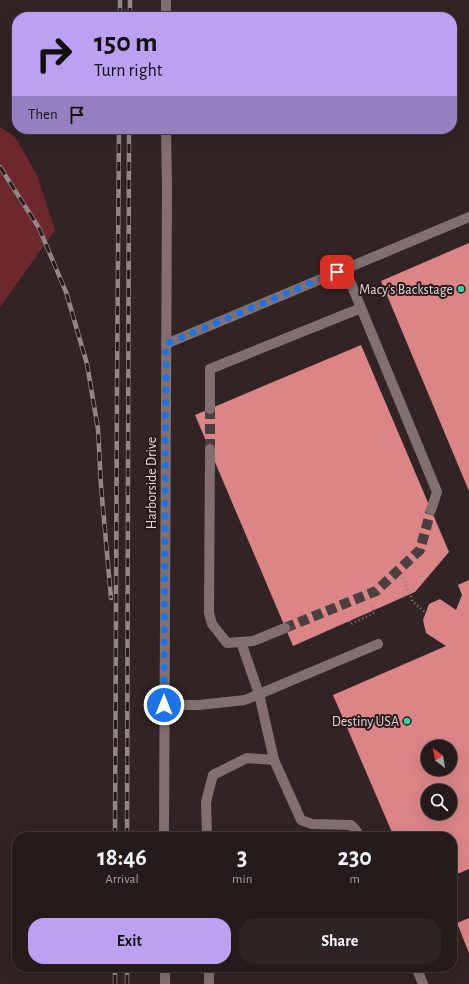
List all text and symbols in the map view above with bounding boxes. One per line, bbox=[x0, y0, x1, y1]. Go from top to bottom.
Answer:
icon: right bbox=[28, 28, 80, 80]
text: 150 m bbox=[94, 29, 158, 57]
text: Turn right bbox=[94, 62, 163, 80]
icon: arrive bbox=[66, 104, 88, 126]
text: Then bbox=[28, 107, 58, 122]
pin bbox=[320, 255, 354, 289]
icon: arrive bbox=[326, 261, 348, 283]
place label: Macy's Backstage bbox=[359, 283, 453, 297]
marker: Macy's Backstage bbox=[456, 284, 466, 294]
street label: Harborside Drive bbox=[145, 437, 159, 529]
position arrow bbox=[143, 684, 185, 726]
place label: Destiny USA bbox=[332, 715, 399, 729]
marker: Destiny USA bbox=[402, 716, 412, 726]
north arrow bbox=[421, 740, 457, 776]
map controls bbox=[421, 740, 457, 820]
button: search bbox=[421, 784, 457, 820]
text: 18:46 bbox=[97, 846, 147, 870]
text: 3 bbox=[237, 846, 247, 870]
text: 230 bbox=[338, 846, 372, 870]
text: Arrival bbox=[105, 873, 139, 886]
text: min bbox=[232, 873, 252, 886]
text: m bbox=[349, 873, 360, 886]
button: Exit bbox=[28, 918, 231, 964]
button: Share bbox=[239, 918, 441, 964]

